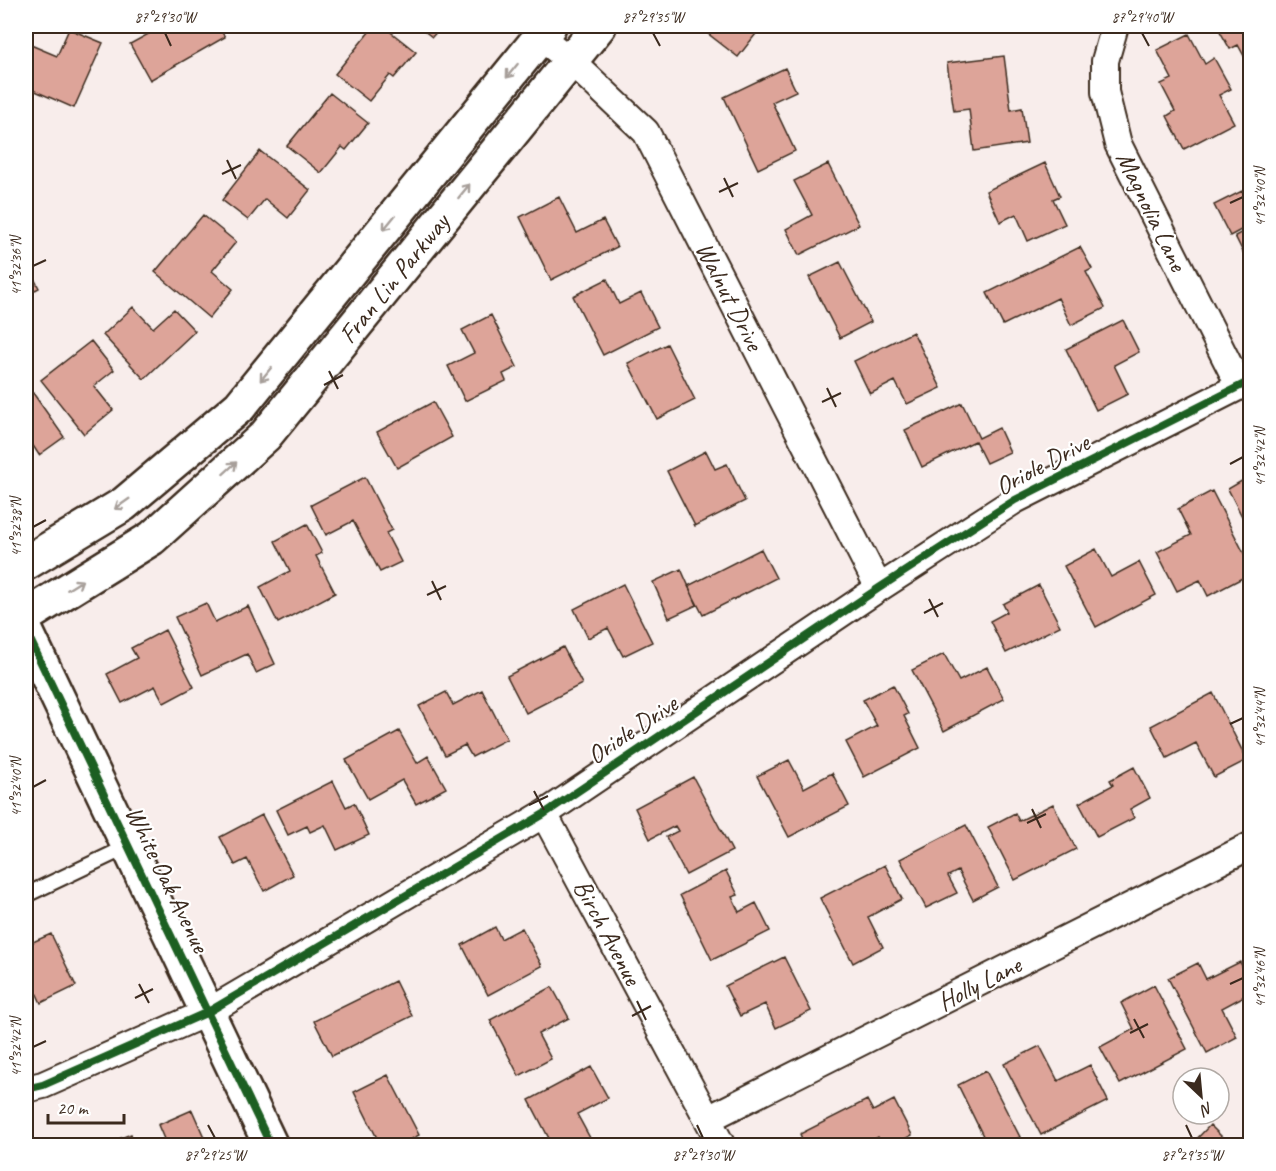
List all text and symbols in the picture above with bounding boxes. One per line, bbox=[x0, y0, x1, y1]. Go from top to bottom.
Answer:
text: 87°29'30"W bbox=[135, 8, 199, 27]
text: 87°29'35"W bbox=[623, 8, 687, 27]
text: 87°29'40"W bbox=[1112, 8, 1176, 27]
one-way arrow bbox=[505, 63, 518, 79]
street label: Magnolia Lane bbox=[1108, 146, 1195, 278]
text: 41°32'40"N bbox=[1251, 164, 1270, 227]
one-way arrow bbox=[458, 183, 471, 199]
street label: Fran Lin Parkway bbox=[331, 205, 458, 350]
one-way arrow bbox=[383, 214, 396, 230]
text: 41°32'36"N bbox=[7, 233, 26, 296]
street label: Walnut Drive bbox=[688, 236, 772, 358]
one-way arrow bbox=[260, 366, 273, 382]
text: 41°32'42"N bbox=[1251, 424, 1270, 487]
street label: Oriole Drive bbox=[989, 425, 1096, 503]
one-way arrow bbox=[222, 461, 237, 475]
text: 41°32'38"N bbox=[7, 494, 26, 557]
one-way arrow bbox=[115, 498, 131, 510]
one-way arrow bbox=[66, 579, 83, 591]
text: 41°32'44"N bbox=[1251, 685, 1270, 748]
street label: Oriole Drive bbox=[581, 686, 685, 772]
text: 41°32'40"N bbox=[7, 754, 26, 817]
street label: White Oak Avenue bbox=[118, 801, 218, 959]
street label: Birch Avenue bbox=[566, 874, 650, 992]
text: 41°32'46"N bbox=[1251, 945, 1270, 1008]
street label: Holly Lane bbox=[932, 948, 1028, 1018]
text: 41°32'42"N bbox=[7, 1014, 26, 1077]
north arrow bbox=[1171, 1066, 1231, 1126]
scale bar bbox=[48, 1087, 124, 1125]
text: 20 m bbox=[57, 1097, 90, 1119]
text: N bbox=[1196, 1097, 1216, 1121]
text: 87°29'25"W bbox=[185, 1146, 249, 1165]
text: 87°29'30"W bbox=[673, 1146, 737, 1165]
text: 87°29'35"W bbox=[1162, 1146, 1226, 1165]

